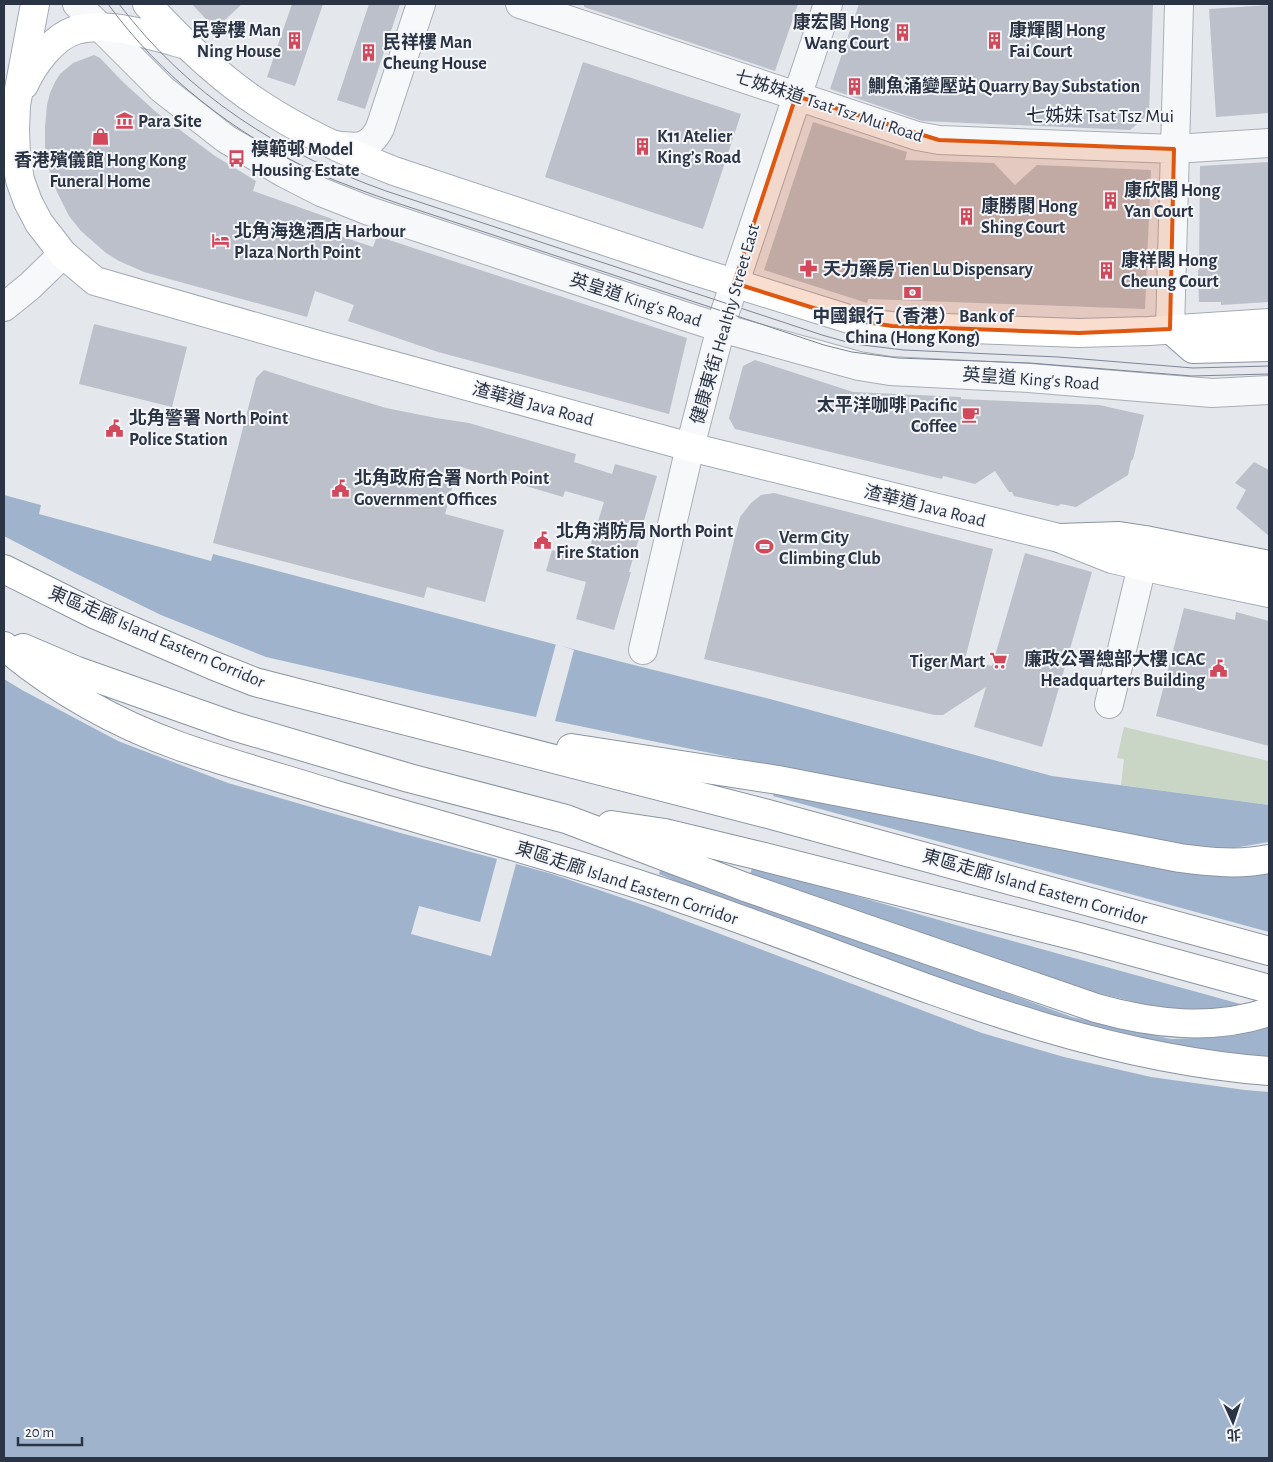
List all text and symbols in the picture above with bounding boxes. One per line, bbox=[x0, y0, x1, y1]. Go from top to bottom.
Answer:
place label: 康宏閣 Hong Wang Court bbox=[793, 12, 890, 53]
place label: 民寧樓 Man Ning House bbox=[192, 20, 281, 61]
place label: 康輝閣 Hong Fai Court bbox=[1009, 20, 1106, 61]
building icon: 康宏閣 Hong Wang Court bbox=[893, 22, 913, 42]
building icon: 民寧樓 Man Ning House bbox=[285, 30, 305, 50]
building icon: 康輝閣 Hong Fai Court bbox=[985, 30, 1005, 50]
place label: 民祥樓 Man Cheung House bbox=[383, 32, 487, 73]
building icon: 民祥樓 Man Cheung House bbox=[359, 42, 379, 62]
street label: 七姊妹道 Tsat Tsz Mui Road bbox=[732, 66, 926, 146]
place label: 鰂魚涌變壓站 Quarry Bay Substation bbox=[868, 75, 1140, 96]
building icon: 鰂魚涌變壓站 Quarry Bay Substation bbox=[844, 76, 864, 96]
district label: 七姊妹 Tsat Tsz Mui bbox=[1026, 105, 1174, 126]
museum icon: Para Site bbox=[114, 111, 134, 131]
place label: Para Site bbox=[138, 113, 202, 131]
shop icon: 香港殯儀館 Hong Kong Funeral Home bbox=[90, 127, 110, 147]
place label: K11 Atelier King’s Road bbox=[657, 128, 742, 167]
building icon: K11 Atelier King’s Road bbox=[633, 136, 653, 156]
place label: 模範邨 Model Housing Estate bbox=[251, 138, 360, 180]
bus stop icon: 模範邨 Model Housing Estate bbox=[227, 149, 247, 169]
place label: 香港殯儀館 Hong Kong Funeral Home bbox=[14, 150, 187, 191]
place label: 康欣閣 Hong Yan Court bbox=[1124, 180, 1221, 221]
building icon: 康欣閣 Hong Yan Court bbox=[1100, 190, 1120, 210]
place label: 康勝閣 Hong Shing Court bbox=[981, 196, 1078, 237]
building icon: 康勝閣 Hong Shing Court bbox=[957, 206, 977, 226]
place label: 北角海逸酒店 Harbour Plaza North Point bbox=[234, 220, 406, 262]
street label: 健康東街 Healthy Street East bbox=[687, 221, 763, 427]
hotel icon: 北角海逸酒店 Harbour Plaza North Point bbox=[210, 231, 230, 251]
place label: 康祥閣 Hong Cheung Court bbox=[1121, 250, 1219, 291]
pharmacy icon: 天力藥房 Tien Lu Dispensary bbox=[799, 259, 819, 279]
place label: 天力藥房 Tien Lu Dispensary bbox=[823, 259, 1034, 279]
building icon: 康祥閣 Hong Cheung Court bbox=[1097, 260, 1117, 280]
street label: 英皇道 King's Road bbox=[568, 269, 704, 331]
bank icon: 中國銀行（香港） Bank of China (Hong Kong) bbox=[903, 283, 923, 303]
place label: 中國銀行（香港） Bank of China (Hong Kong) bbox=[812, 305, 1016, 347]
street label: 英皇道 King's Road bbox=[962, 364, 1100, 394]
street label: 渣華道 Java Road bbox=[470, 378, 596, 430]
place label: 太平洋咖啡 Pacific Coffee bbox=[817, 395, 957, 436]
cafe icon: 太平洋咖啡 Pacific Coffee bbox=[961, 405, 981, 425]
place label: 北角警署 North Point Police Station bbox=[129, 407, 288, 449]
public building icon: 北角警署 North Point Police Station bbox=[105, 418, 125, 438]
place label: 北角政府合署 North Point Government Offices bbox=[354, 467, 549, 509]
public building icon: 北角政府合署 North Point Government Offices bbox=[330, 478, 350, 498]
street label: 渣華道 Java Road bbox=[862, 481, 988, 531]
place label: 北角消防局 North Point Fire Station bbox=[556, 520, 733, 562]
place label: Verm City Climbing Club bbox=[779, 529, 881, 568]
public building icon: 北角消防局 North Point Fire Station bbox=[532, 531, 552, 551]
sports icon: Verm City Climbing Club bbox=[755, 537, 775, 557]
street label: 東區走廊 Island Eastern Corridor bbox=[46, 582, 268, 692]
place label: 廉政公署總部大樓 ICAC Headquarters Building bbox=[1024, 648, 1206, 690]
supermarket icon: Tiger Mart bbox=[989, 651, 1009, 671]
place label: Tiger Mart bbox=[910, 653, 985, 671]
public building icon: 廉政公署總部大樓 ICAC Headquarters Building bbox=[1209, 659, 1229, 679]
street label: 東區走廊 Island Eastern Corridor bbox=[513, 838, 741, 929]
street label: 東區走廊 Island Eastern Corridor bbox=[920, 845, 1150, 929]
north arrow bbox=[1208, 1397, 1258, 1447]
scale bar bbox=[18, 1414, 81, 1446]
text: 20 m bbox=[25, 1425, 54, 1440]
text: 北 bbox=[1226, 1427, 1241, 1442]

